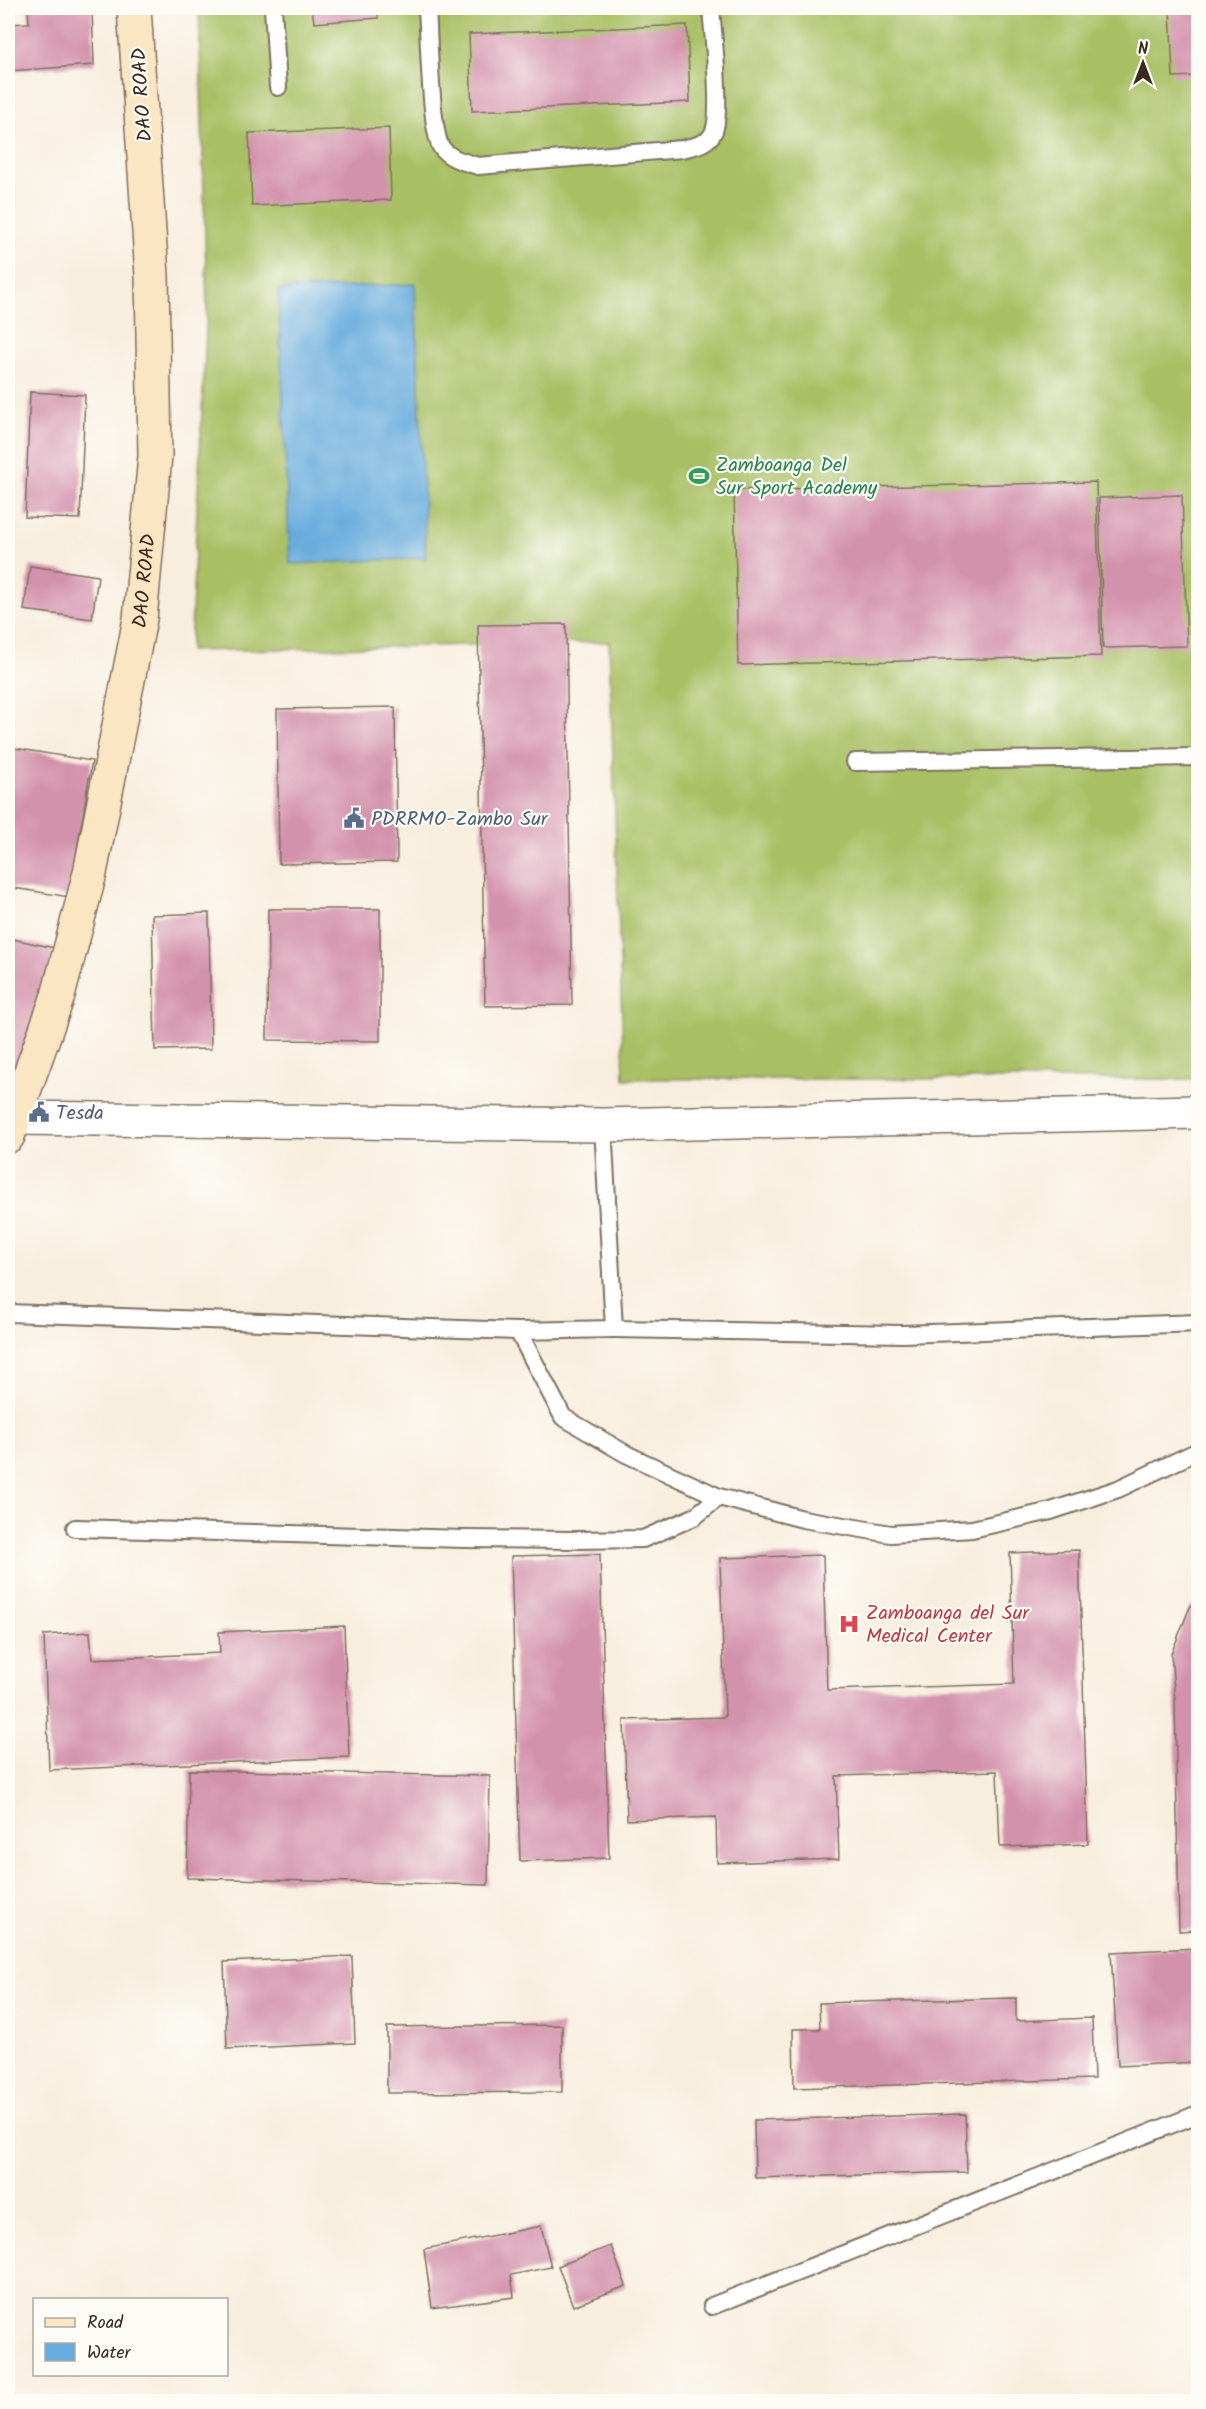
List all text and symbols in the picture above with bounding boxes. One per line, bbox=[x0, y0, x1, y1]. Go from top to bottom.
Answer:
north arrow bbox=[1113, 33, 1173, 93]
text: N bbox=[1138, 37, 1148, 62]
street label: DAO ROAD bbox=[124, 47, 162, 143]
place label: Zamboanga Del Sur Sport Academy bbox=[716, 450, 878, 505]
sports icon: Zamboanga Del Sur Sport Academy bbox=[687, 464, 711, 488]
street label: DAO ROAD bbox=[125, 532, 166, 631]
place label: PDRRMO-Zambo Sur bbox=[371, 804, 549, 836]
public building icon: PDRRMO-Zambo Sur bbox=[342, 806, 366, 830]
place label: Tesda bbox=[56, 1098, 104, 1130]
public building icon: Tesda bbox=[27, 1100, 51, 1124]
place label: Zamboanga del Sur Medical Center bbox=[866, 1598, 1030, 1653]
hospital icon: Zamboanga del Sur Medical Center bbox=[837, 1612, 861, 1636]
legend bbox=[33, 2298, 228, 2376]
text: Road bbox=[87, 2309, 124, 2338]
text: Water bbox=[87, 2339, 132, 2368]

